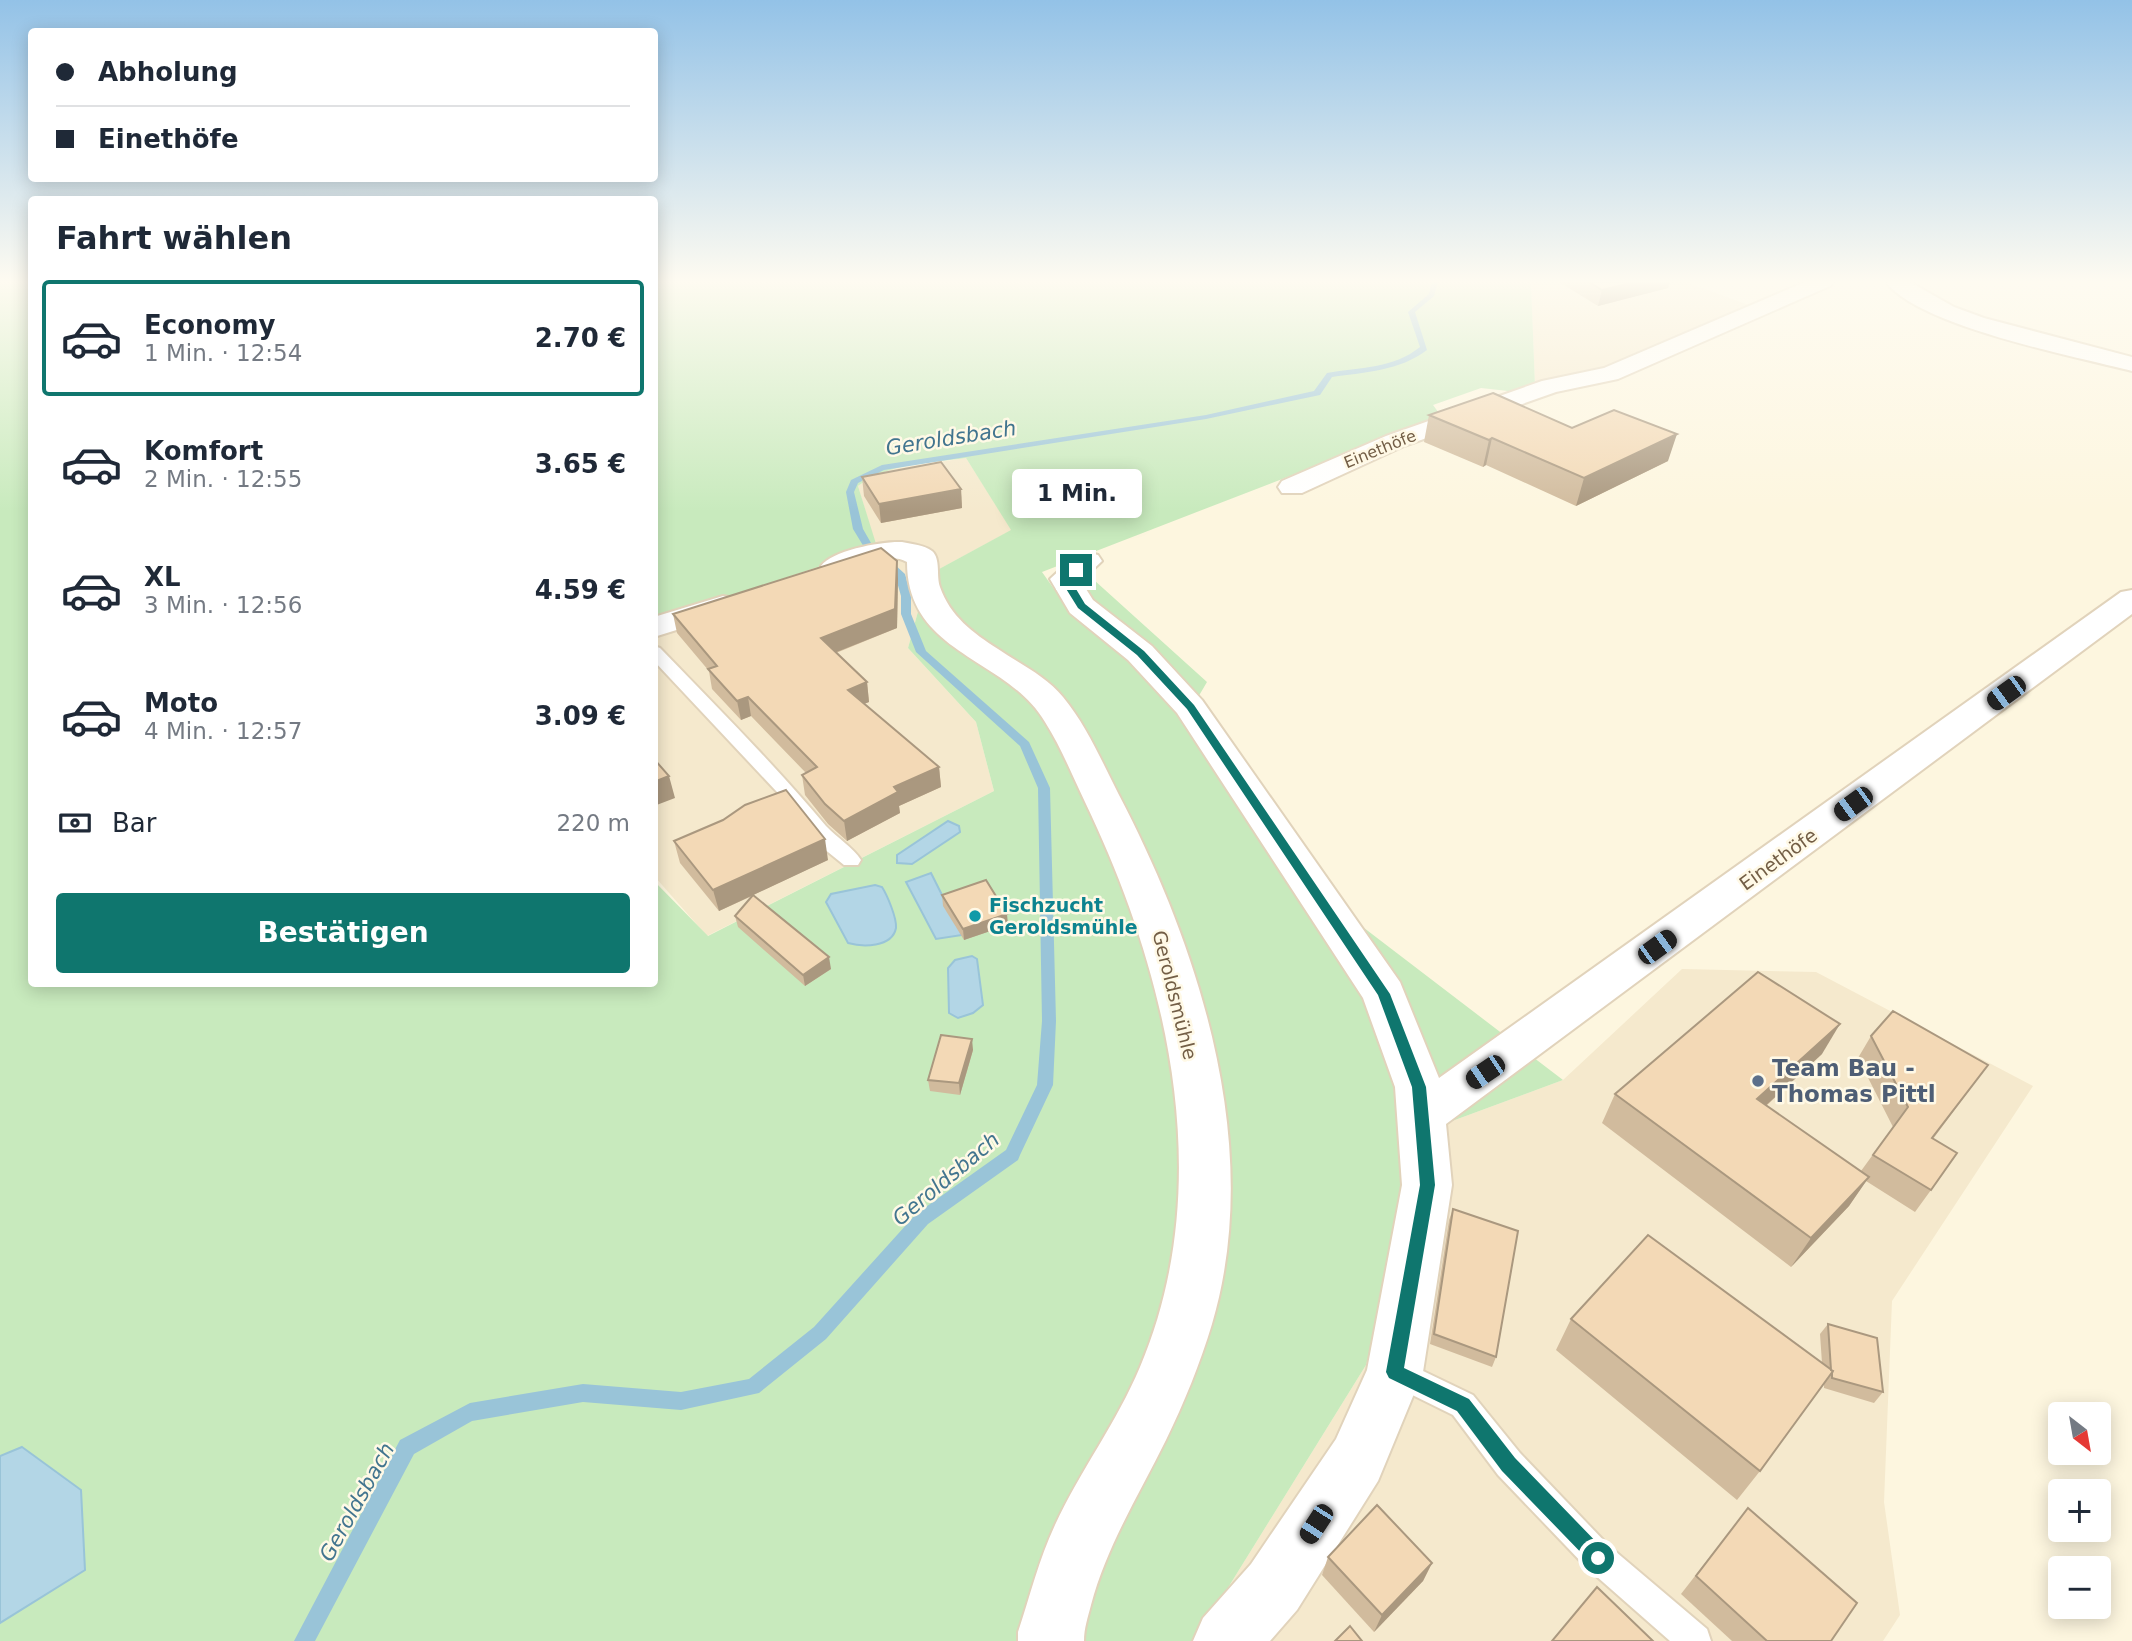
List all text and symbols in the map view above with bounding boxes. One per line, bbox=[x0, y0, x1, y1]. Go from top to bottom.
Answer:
text: Abholung bbox=[98, 57, 238, 87]
text: Einethöfe bbox=[98, 124, 239, 154]
text: Fahrt wählen bbox=[56, 219, 292, 257]
icon: car bbox=[60, 307, 123, 370]
text: Economy bbox=[144, 310, 275, 340]
text: 2.70 € bbox=[535, 323, 626, 353]
text: 1 Min. · 12:54 bbox=[144, 340, 302, 366]
water label: Geroldsbach bbox=[884, 416, 1018, 460]
street label: Einethöfe bbox=[1341, 426, 1419, 472]
icon: car bbox=[60, 433, 123, 496]
text: Komfort bbox=[144, 436, 263, 466]
text: 3.65 € bbox=[535, 449, 626, 479]
text: 2 Min. · 12:55 bbox=[144, 466, 302, 492]
callout: 1 Min. bbox=[1011, 468, 1141, 518]
text: 1 Min. bbox=[1037, 480, 1117, 506]
route end bbox=[1060, 554, 1092, 586]
icon: car bbox=[60, 559, 123, 622]
text: XL bbox=[144, 562, 181, 592]
text: 4.59 € bbox=[535, 575, 626, 605]
text: 3 Min. · 12:56 bbox=[144, 592, 302, 618]
car bbox=[1983, 672, 2030, 714]
icon: car bbox=[60, 685, 123, 748]
text: Moto bbox=[144, 688, 218, 718]
text: 3.09 € bbox=[535, 701, 626, 731]
text: 4 Min. · 12:57 bbox=[144, 718, 302, 744]
car bbox=[1830, 783, 1877, 825]
icon: cash bbox=[56, 804, 94, 842]
text: Bar bbox=[112, 808, 156, 838]
text: 220 m bbox=[556, 810, 630, 836]
street label: Einethöfe bbox=[1735, 823, 1821, 895]
button: Bestätigen bbox=[56, 893, 630, 973]
place label: Fischzucht Geroldsmühle bbox=[989, 894, 1138, 938]
marker: Fischzucht Geroldsmühle bbox=[967, 908, 983, 924]
car bbox=[1634, 926, 1681, 968]
street label: Geroldsmühle bbox=[1148, 928, 1202, 1062]
car bbox=[1462, 1052, 1509, 1092]
place label: Team Bau - Thomas Pittl bbox=[1772, 1055, 1936, 1107]
marker: Team Bau - Thomas Pittl bbox=[1750, 1073, 1766, 1089]
water label: Geroldsbach bbox=[888, 1127, 1004, 1231]
north arrow bbox=[2048, 1402, 2110, 1465]
map controls bbox=[2048, 1402, 2111, 1619]
water label: Geroldsbach bbox=[315, 1439, 399, 1565]
button: + bbox=[2048, 1479, 2111, 1542]
car bbox=[1296, 1501, 1337, 1547]
route start bbox=[1582, 1542, 1614, 1574]
button: − bbox=[2048, 1556, 2111, 1619]

